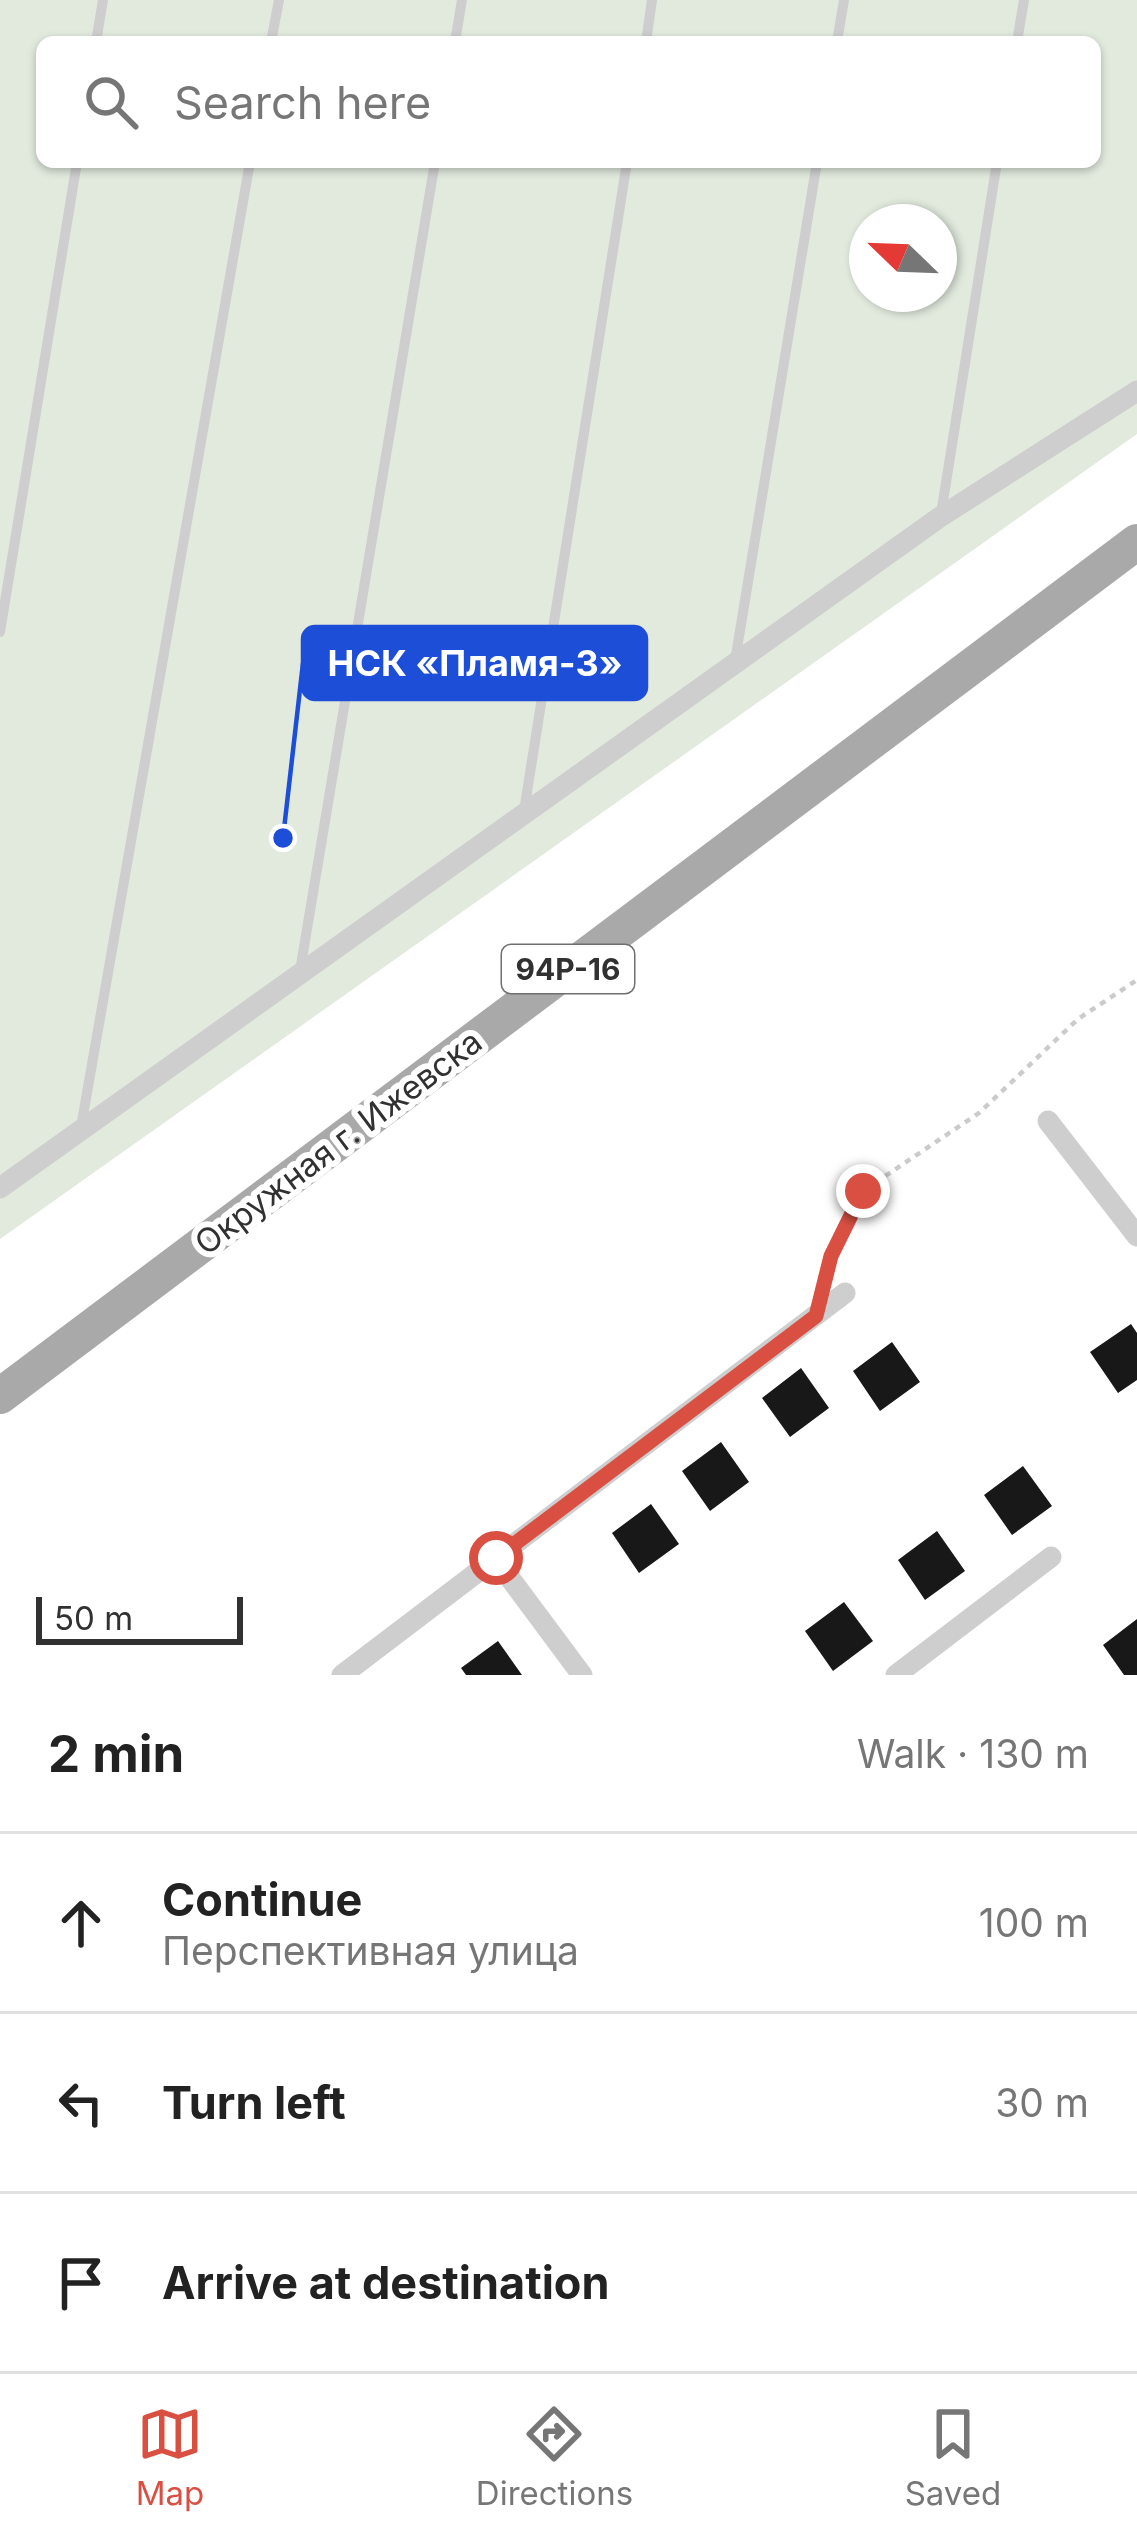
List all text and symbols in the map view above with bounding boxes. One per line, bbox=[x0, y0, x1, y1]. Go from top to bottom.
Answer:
search box bbox=[36, 36, 1101, 168]
icon: search bbox=[78, 69, 144, 135]
text: Search here bbox=[174, 75, 431, 130]
north arrow bbox=[849, 204, 957, 312]
callout: НСК «Пламя-3» bbox=[303, 627, 646, 699]
text: НСК «Пламя-3» bbox=[328, 641, 622, 685]
road number: 94Р-16 bbox=[502, 945, 634, 993]
street label: Окружная г. Ижевска bbox=[187, 1021, 489, 1263]
route end bbox=[836, 1164, 890, 1218]
route start bbox=[469, 1531, 523, 1585]
scale bar bbox=[36, 1591, 243, 1644]
text: 50 m bbox=[54, 1598, 133, 1638]
text: 2 min bbox=[48, 1723, 184, 1784]
text: Walk · 130 m bbox=[857, 1730, 1089, 1777]
text: Continue bbox=[162, 1872, 362, 1927]
icon: ahead bbox=[48, 1890, 114, 1956]
text: 100 m bbox=[979, 1899, 1089, 1946]
text: Перспективная улица bbox=[162, 1927, 579, 1974]
icon: left bbox=[48, 2070, 114, 2136]
text: Turn left bbox=[162, 2075, 346, 2130]
text: 30 m bbox=[995, 2079, 1089, 2126]
icon: arrive bbox=[48, 2250, 114, 2316]
text: Arrive at destination bbox=[162, 2255, 609, 2310]
tab: Map bbox=[136, 2401, 204, 2513]
tab: Directions bbox=[476, 2401, 633, 2513]
tab: Saved bbox=[905, 2401, 1001, 2513]

